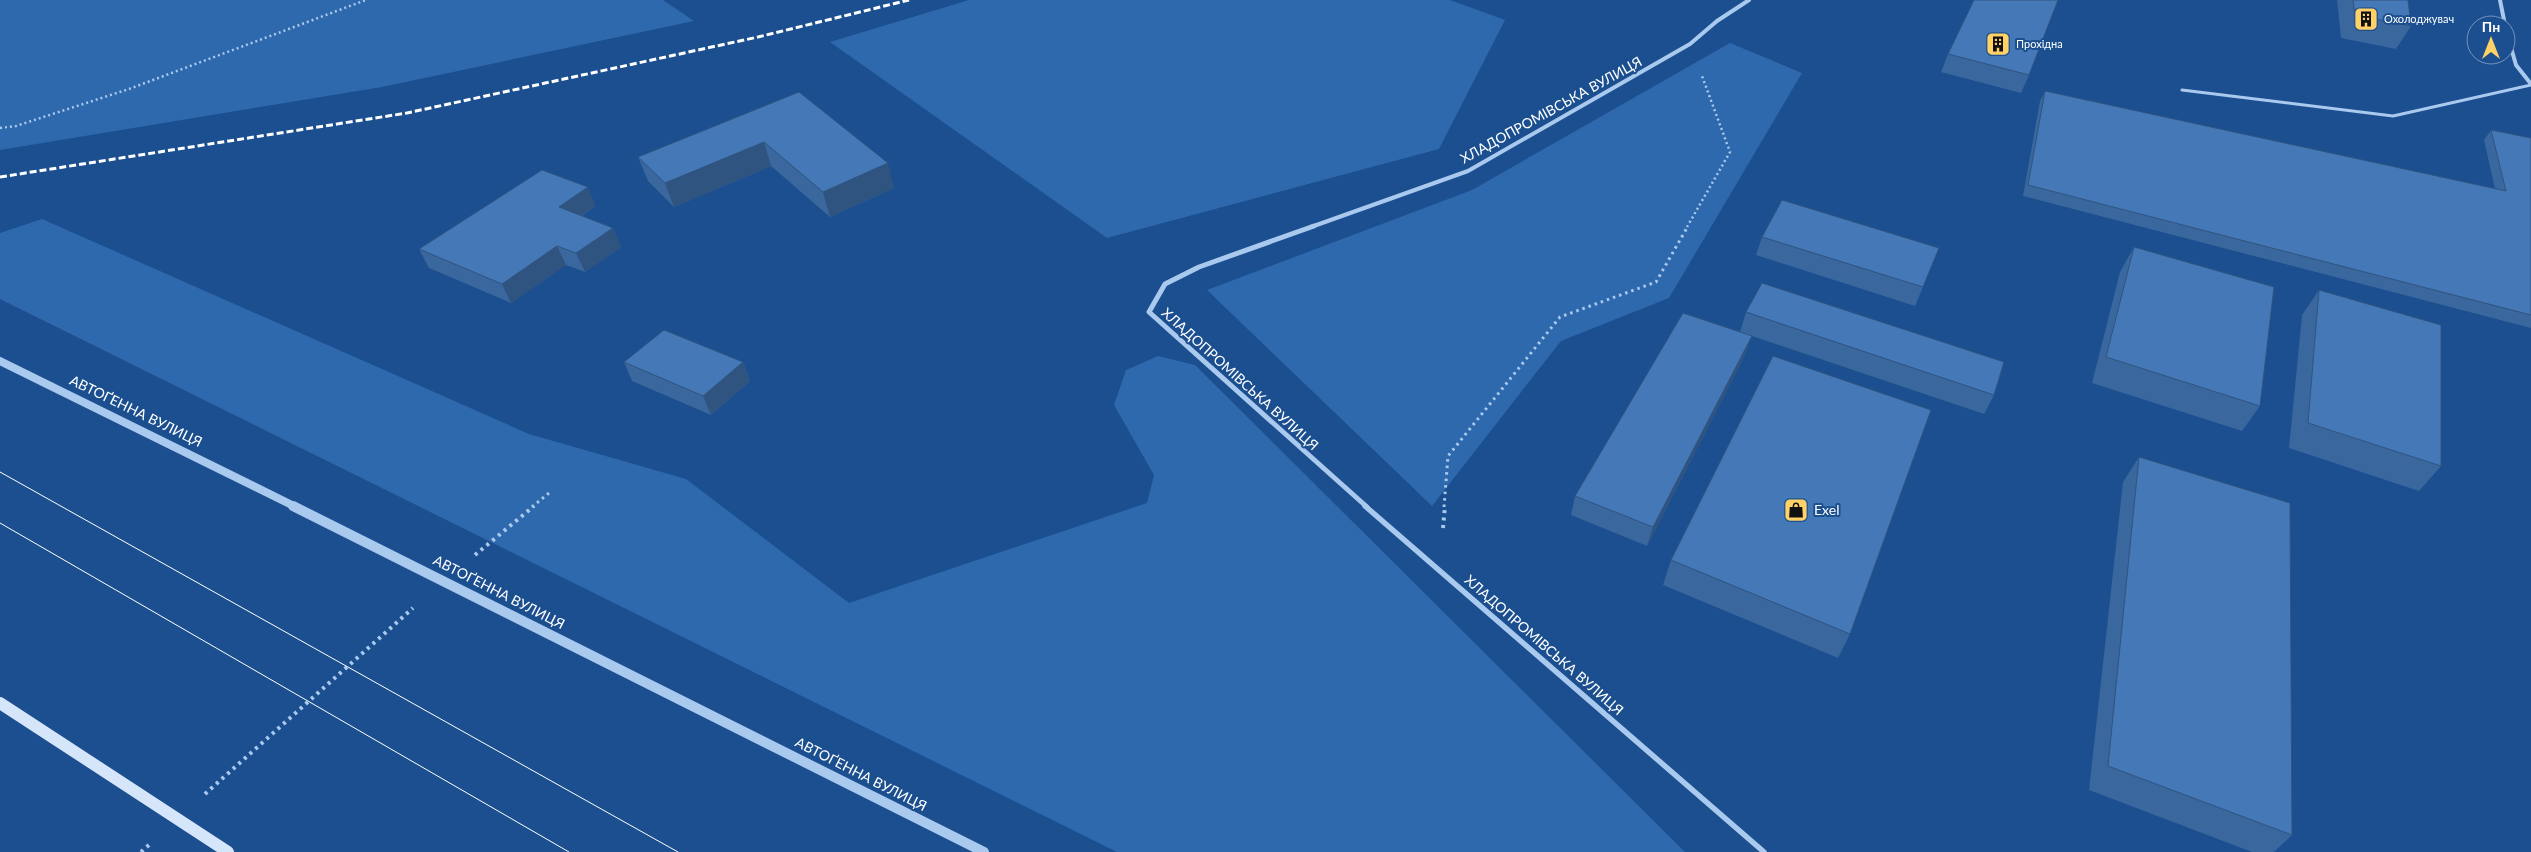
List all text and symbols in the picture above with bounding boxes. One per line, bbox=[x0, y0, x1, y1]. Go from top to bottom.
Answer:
building icon: Охолоджувач bbox=[2353, 6, 2379, 32]
place label: Охолоджувач bbox=[2384, 12, 2454, 25]
north arrow bbox=[2466, 15, 2516, 65]
text: Пн bbox=[2482, 18, 2500, 35]
building icon: Прохідна bbox=[1985, 31, 2011, 57]
place label: Прохідна bbox=[2016, 37, 2063, 50]
street label: ХЛАДОПРОМІВСЬКА ВУЛИЦЯ bbox=[1457, 52, 1645, 167]
street label: ХЛАДОПРОМІВСЬКА ВУЛИЦЯ bbox=[1158, 304, 1322, 454]
street label: АВТОҐЕННА ВУЛИЦЯ bbox=[67, 371, 205, 450]
shop icon: Exel bbox=[1783, 497, 1809, 523]
place label: Exel bbox=[1814, 501, 1839, 518]
street label: АВТОҐЕННА ВУЛИЦЯ bbox=[431, 551, 568, 632]
street label: ХЛАДОПРОМІВСЬКА ВУЛИЦЯ bbox=[1461, 571, 1627, 718]
street label: АВТОҐЕННА ВУЛИЦЯ bbox=[793, 733, 930, 814]

